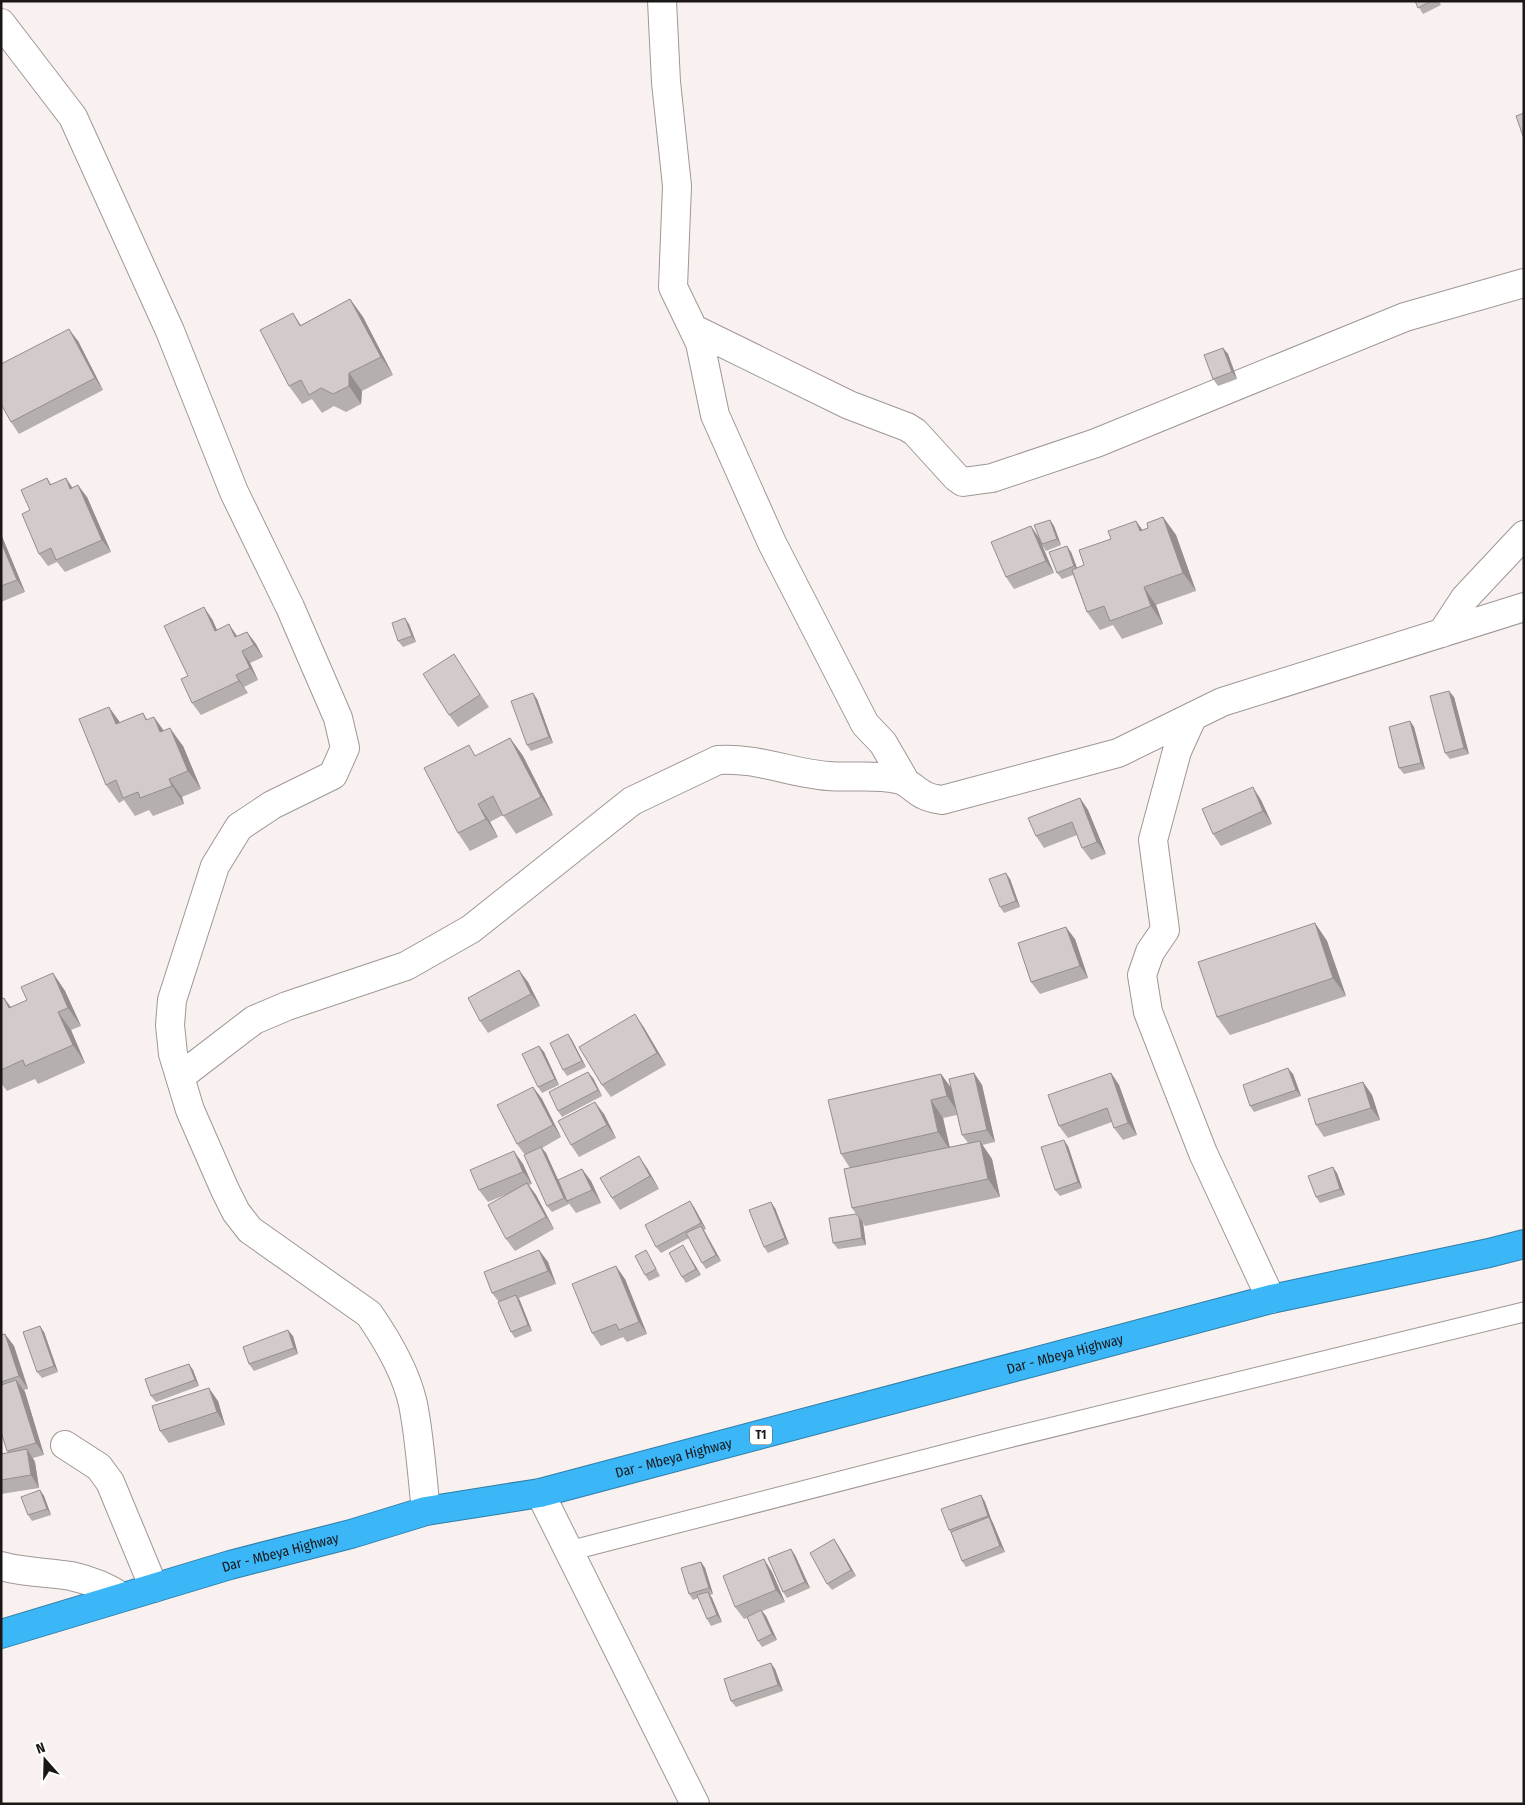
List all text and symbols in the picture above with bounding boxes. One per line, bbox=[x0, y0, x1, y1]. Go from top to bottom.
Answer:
street label: Dar - Mbeya Highway bbox=[1005, 1330, 1126, 1378]
road number: T1 bbox=[750, 1426, 772, 1444]
street label: Dar - Mbeya Highway bbox=[613, 1434, 734, 1482]
street label: Dar - Mbeya Highway bbox=[220, 1529, 341, 1576]
north arrow bbox=[20, 1735, 70, 1785]
text: N bbox=[34, 1739, 48, 1758]

